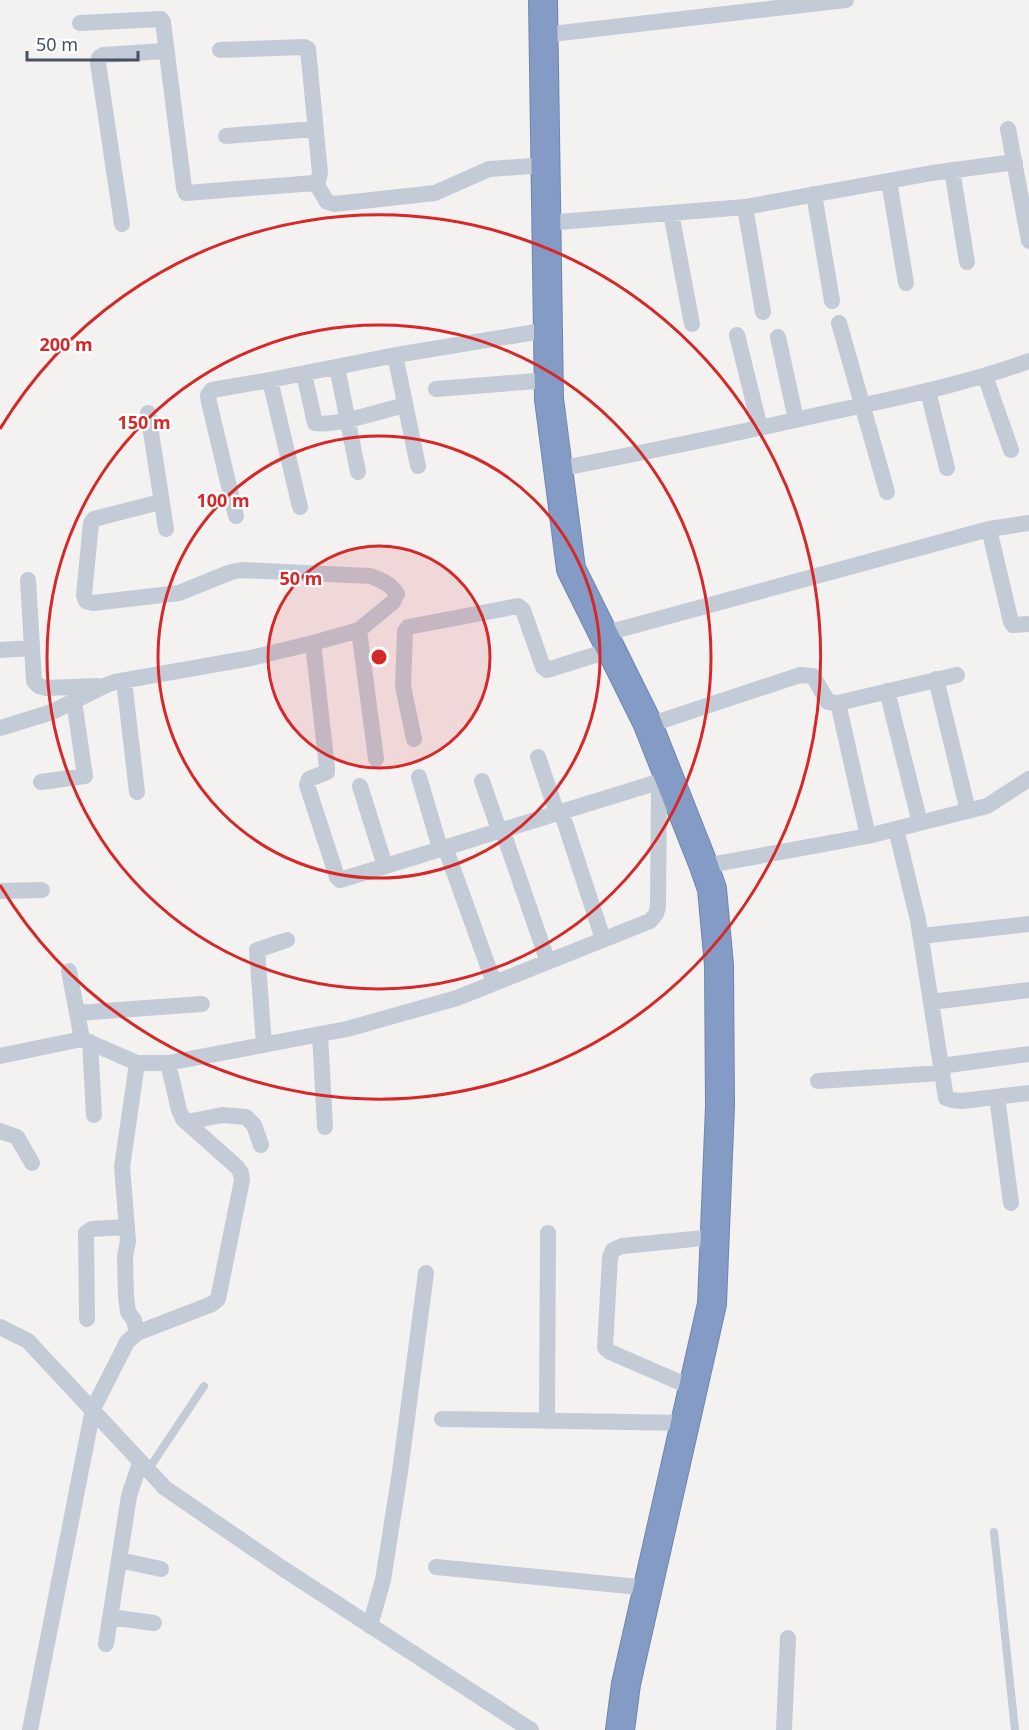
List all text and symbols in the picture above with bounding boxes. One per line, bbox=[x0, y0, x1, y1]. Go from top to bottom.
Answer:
scale bar bbox=[27, 24, 138, 62]
text: 50 m bbox=[36, 32, 78, 56]
text: 200 m bbox=[39, 332, 93, 356]
text: 150 m bbox=[117, 410, 171, 434]
text: 100 m bbox=[196, 488, 250, 512]
text: 50 m bbox=[280, 566, 322, 590]
centre of rings bbox=[369, 647, 389, 667]

